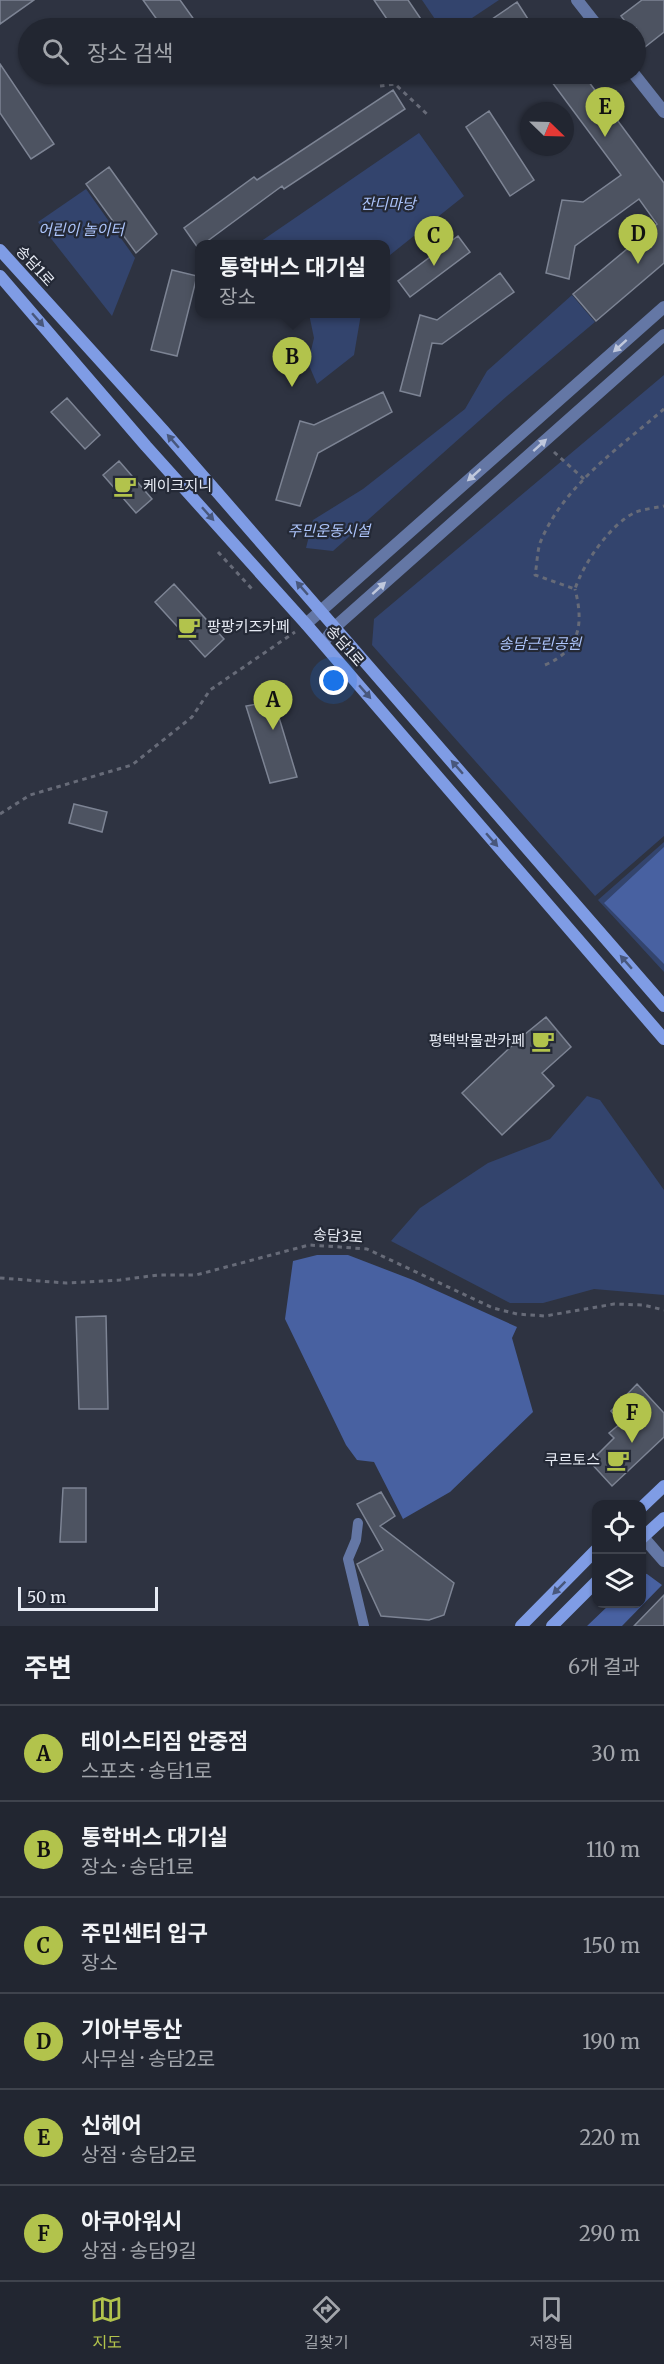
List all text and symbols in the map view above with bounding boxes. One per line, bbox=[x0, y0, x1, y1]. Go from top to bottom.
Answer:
search box bbox=[18, 18, 646, 84]
icon: search bbox=[39, 35, 72, 68]
text: 장소 검색 bbox=[87, 39, 173, 67]
pin: E bbox=[586, 88, 624, 137]
north arrow bbox=[520, 102, 574, 156]
park label: 잔디마당 bbox=[360, 194, 418, 213]
pin: D bbox=[618, 214, 658, 264]
pin: C bbox=[414, 216, 454, 266]
park label: 어린이 놀이터 bbox=[38, 220, 126, 239]
popup bbox=[195, 240, 390, 318]
street label: 송담1로 bbox=[12, 241, 59, 290]
text: 통학버스 대기실 bbox=[219, 253, 366, 281]
text: 장소 bbox=[219, 284, 256, 309]
one-way arrow bbox=[31, 312, 44, 327]
pin: B bbox=[272, 338, 312, 387]
one-way arrow bbox=[613, 339, 628, 352]
one-way arrow bbox=[166, 434, 180, 449]
one-way arrow bbox=[532, 439, 547, 452]
one-way arrow bbox=[467, 468, 482, 482]
cafe icon: 케이크지니 bbox=[112, 473, 138, 499]
place label: 케이크지니 bbox=[143, 476, 212, 495]
one-way arrow bbox=[201, 507, 215, 522]
park label: 주민운동시설 bbox=[288, 521, 373, 540]
one-way arrow bbox=[296, 581, 309, 596]
one-way arrow bbox=[371, 582, 386, 595]
cafe icon: 팡팡키즈카페 bbox=[176, 614, 202, 640]
place label: 팡팡키즈카페 bbox=[207, 617, 290, 636]
street label: 송담1로 bbox=[322, 621, 368, 670]
park label: 송담근린공원 bbox=[499, 634, 583, 653]
your location bbox=[319, 666, 348, 695]
pin: A bbox=[254, 680, 292, 730]
one-way arrow bbox=[358, 684, 371, 699]
one-way arrow bbox=[451, 760, 464, 775]
one-way arrow bbox=[485, 832, 498, 847]
one-way arrow bbox=[620, 955, 633, 970]
cafe icon: 평택박물관카페 bbox=[530, 1028, 556, 1054]
place label: 평택박물관카페 bbox=[428, 1031, 525, 1050]
street label: 송담3로 bbox=[312, 1224, 364, 1247]
pin: F bbox=[612, 1394, 652, 1443]
cafe icon: 쿠르토스 bbox=[605, 1447, 631, 1473]
place label: 쿠르토스 bbox=[545, 1450, 600, 1469]
map controls bbox=[592, 1500, 646, 1608]
button: locate bbox=[592, 1500, 646, 1554]
button: layers bbox=[592, 1554, 646, 1608]
one-way arrow bbox=[551, 1581, 566, 1595]
scale bar bbox=[18, 1584, 158, 1612]
text: 50 m bbox=[27, 1587, 66, 1607]
text: 주변 bbox=[24, 1651, 72, 1684]
text: 6개 결과 bbox=[568, 1654, 640, 1679]
text: 테이스티짐 안중점 bbox=[81, 1727, 248, 1755]
text: A bbox=[36, 1741, 51, 1766]
text: 30 m bbox=[591, 1741, 640, 1766]
text: 스포츠 · 송담1로 bbox=[81, 1758, 212, 1783]
text: 통학버스 대기실 bbox=[81, 1823, 228, 1851]
text: B bbox=[37, 1837, 50, 1862]
text: 110 m bbox=[586, 1837, 640, 1862]
text: 장소 · 송담1로 bbox=[81, 1854, 194, 1879]
text: 주민센터 입구 bbox=[81, 1919, 208, 1947]
text: C bbox=[37, 1933, 50, 1958]
text: 150 m bbox=[583, 1933, 640, 1958]
text: 장소 bbox=[81, 1950, 118, 1975]
text: 기아부동산 bbox=[81, 2015, 182, 2043]
text: D bbox=[36, 2029, 51, 2054]
text: 190 m bbox=[582, 2029, 640, 2054]
text: 사무실 · 송담2로 bbox=[81, 2046, 215, 2071]
text: 신헤어 bbox=[81, 2111, 142, 2139]
text: E bbox=[37, 2125, 50, 2150]
text: 220 m bbox=[580, 2125, 640, 2150]
text: 상점 · 송담2로 bbox=[81, 2142, 197, 2167]
text: 아쿠아워시 bbox=[81, 2207, 182, 2235]
text: F bbox=[37, 2221, 50, 2246]
text: 290 m bbox=[579, 2221, 640, 2246]
text: 상점 · 송담9길 bbox=[81, 2238, 197, 2263]
tab: 지도 bbox=[90, 2293, 123, 2353]
tab: 길찾기 bbox=[304, 2293, 348, 2353]
tab: 저장됨 bbox=[529, 2293, 574, 2353]

